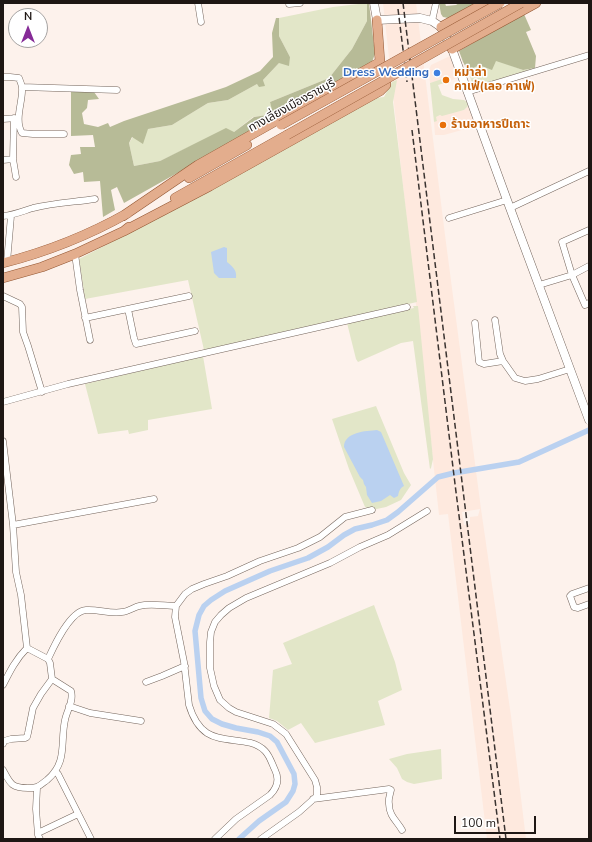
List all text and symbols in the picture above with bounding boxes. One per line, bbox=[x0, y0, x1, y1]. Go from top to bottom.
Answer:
north arrow bbox=[8, 8, 48, 48]
text: N bbox=[24, 9, 32, 24]
place label: Dress Wedding bbox=[343, 66, 429, 80]
place label: หม่าล่า คาเฟ่(เลอ คาเฟ่) bbox=[454, 66, 535, 94]
marker: Dress Wedding bbox=[432, 68, 442, 78]
marker: หม่าล่า คาเฟ่(เลอ คาเฟ่) bbox=[441, 75, 451, 85]
street label: ทางเลี่ยงเมืองราชบุรี bbox=[246, 76, 338, 136]
place label: ร้านอาหารปีเถาะ bbox=[451, 118, 530, 132]
marker: ร้านอาหารปีเถาะ bbox=[438, 120, 448, 130]
scale bar bbox=[456, 808, 538, 834]
text: 100 m bbox=[461, 815, 496, 831]

